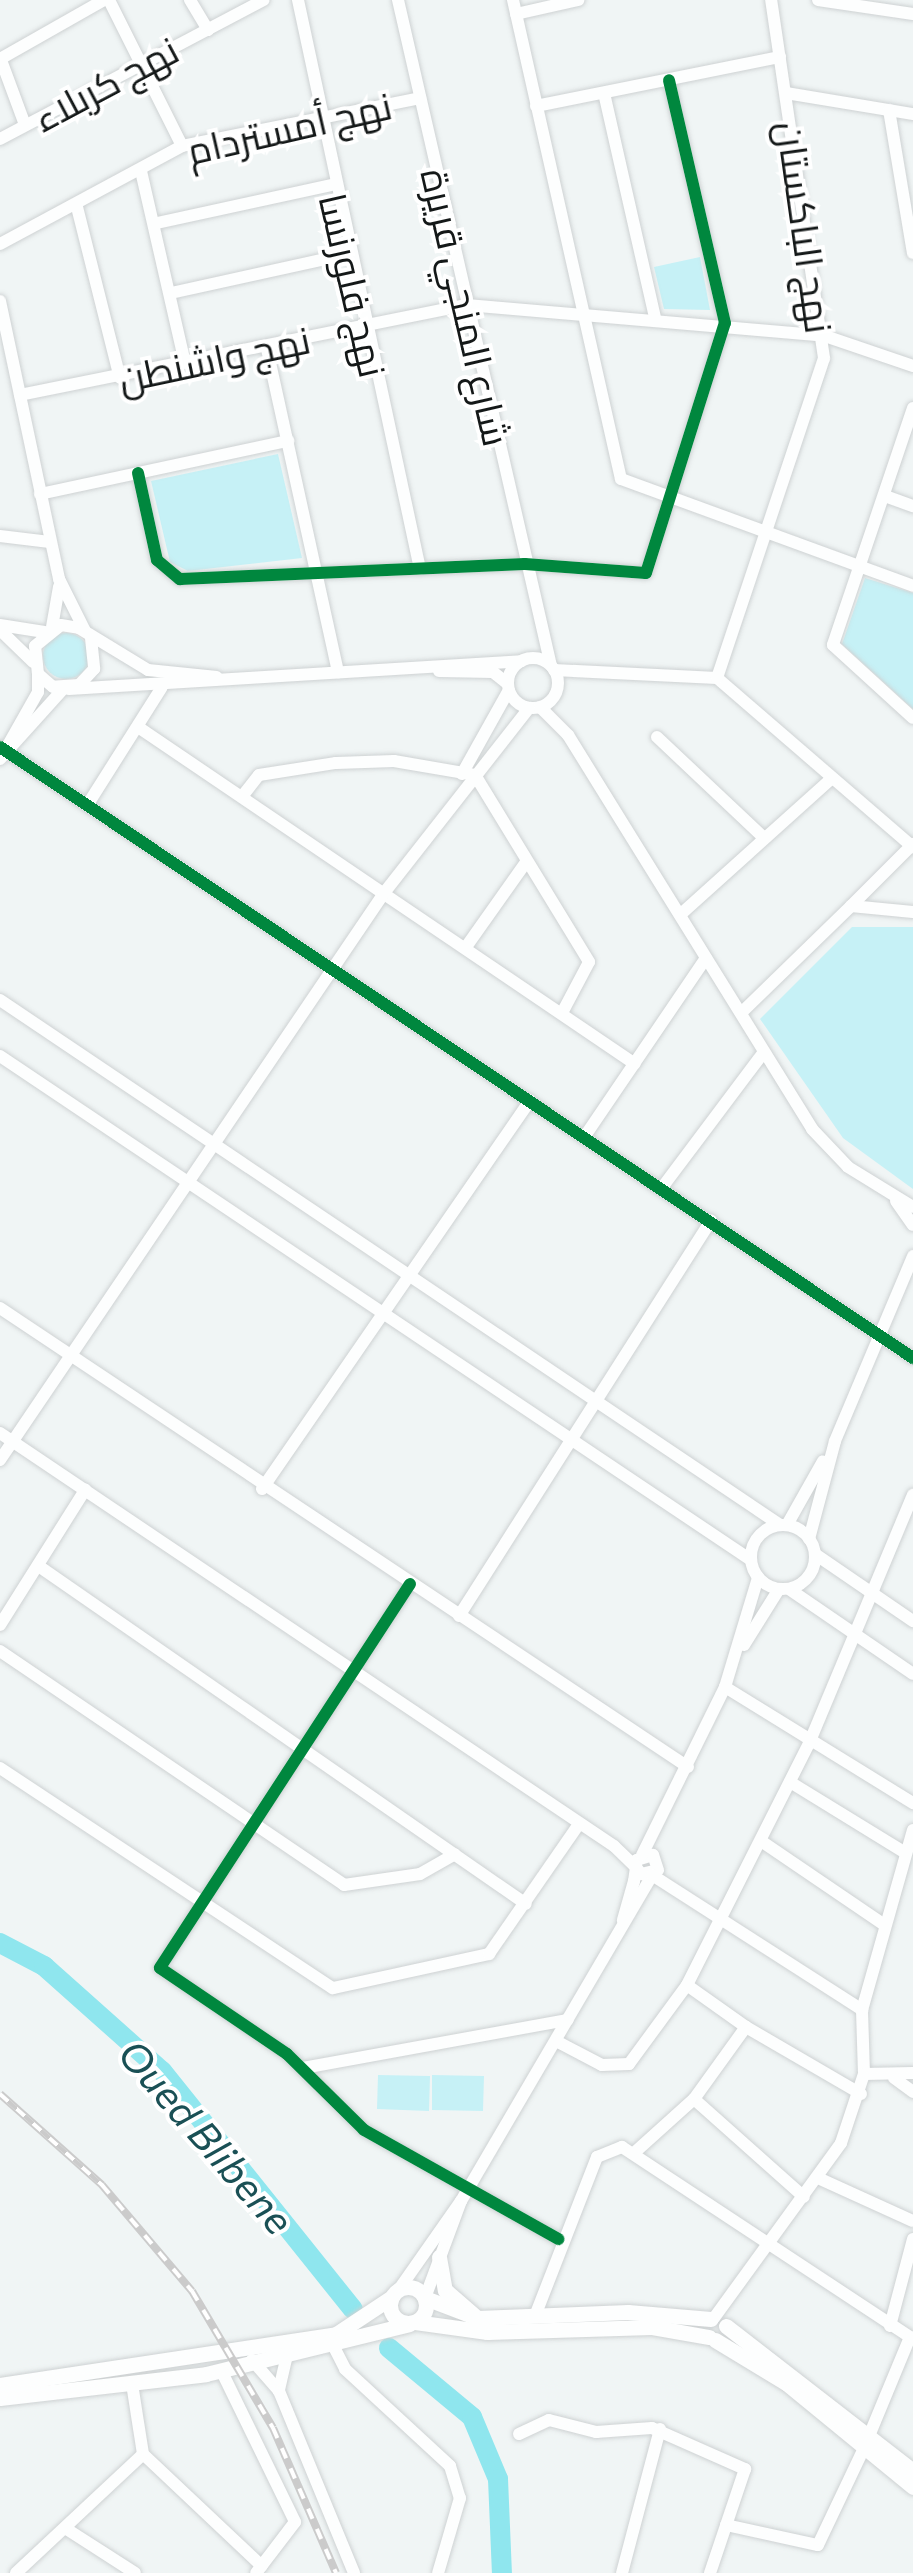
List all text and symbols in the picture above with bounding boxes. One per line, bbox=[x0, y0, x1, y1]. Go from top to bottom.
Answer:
street label: نهج كربلاء bbox=[25, 26, 185, 140]
street label: نهج أمستردام bbox=[182, 81, 396, 173]
street label: نهج الباكستان bbox=[769, 118, 843, 336]
street label: شارع المنجي قريرة bbox=[413, 164, 521, 450]
street label: نهج فلورنسا bbox=[311, 189, 397, 381]
street label: نهج واشنطن bbox=[114, 315, 314, 401]
water label: Oued Blibene bbox=[110, 2029, 304, 2243]

